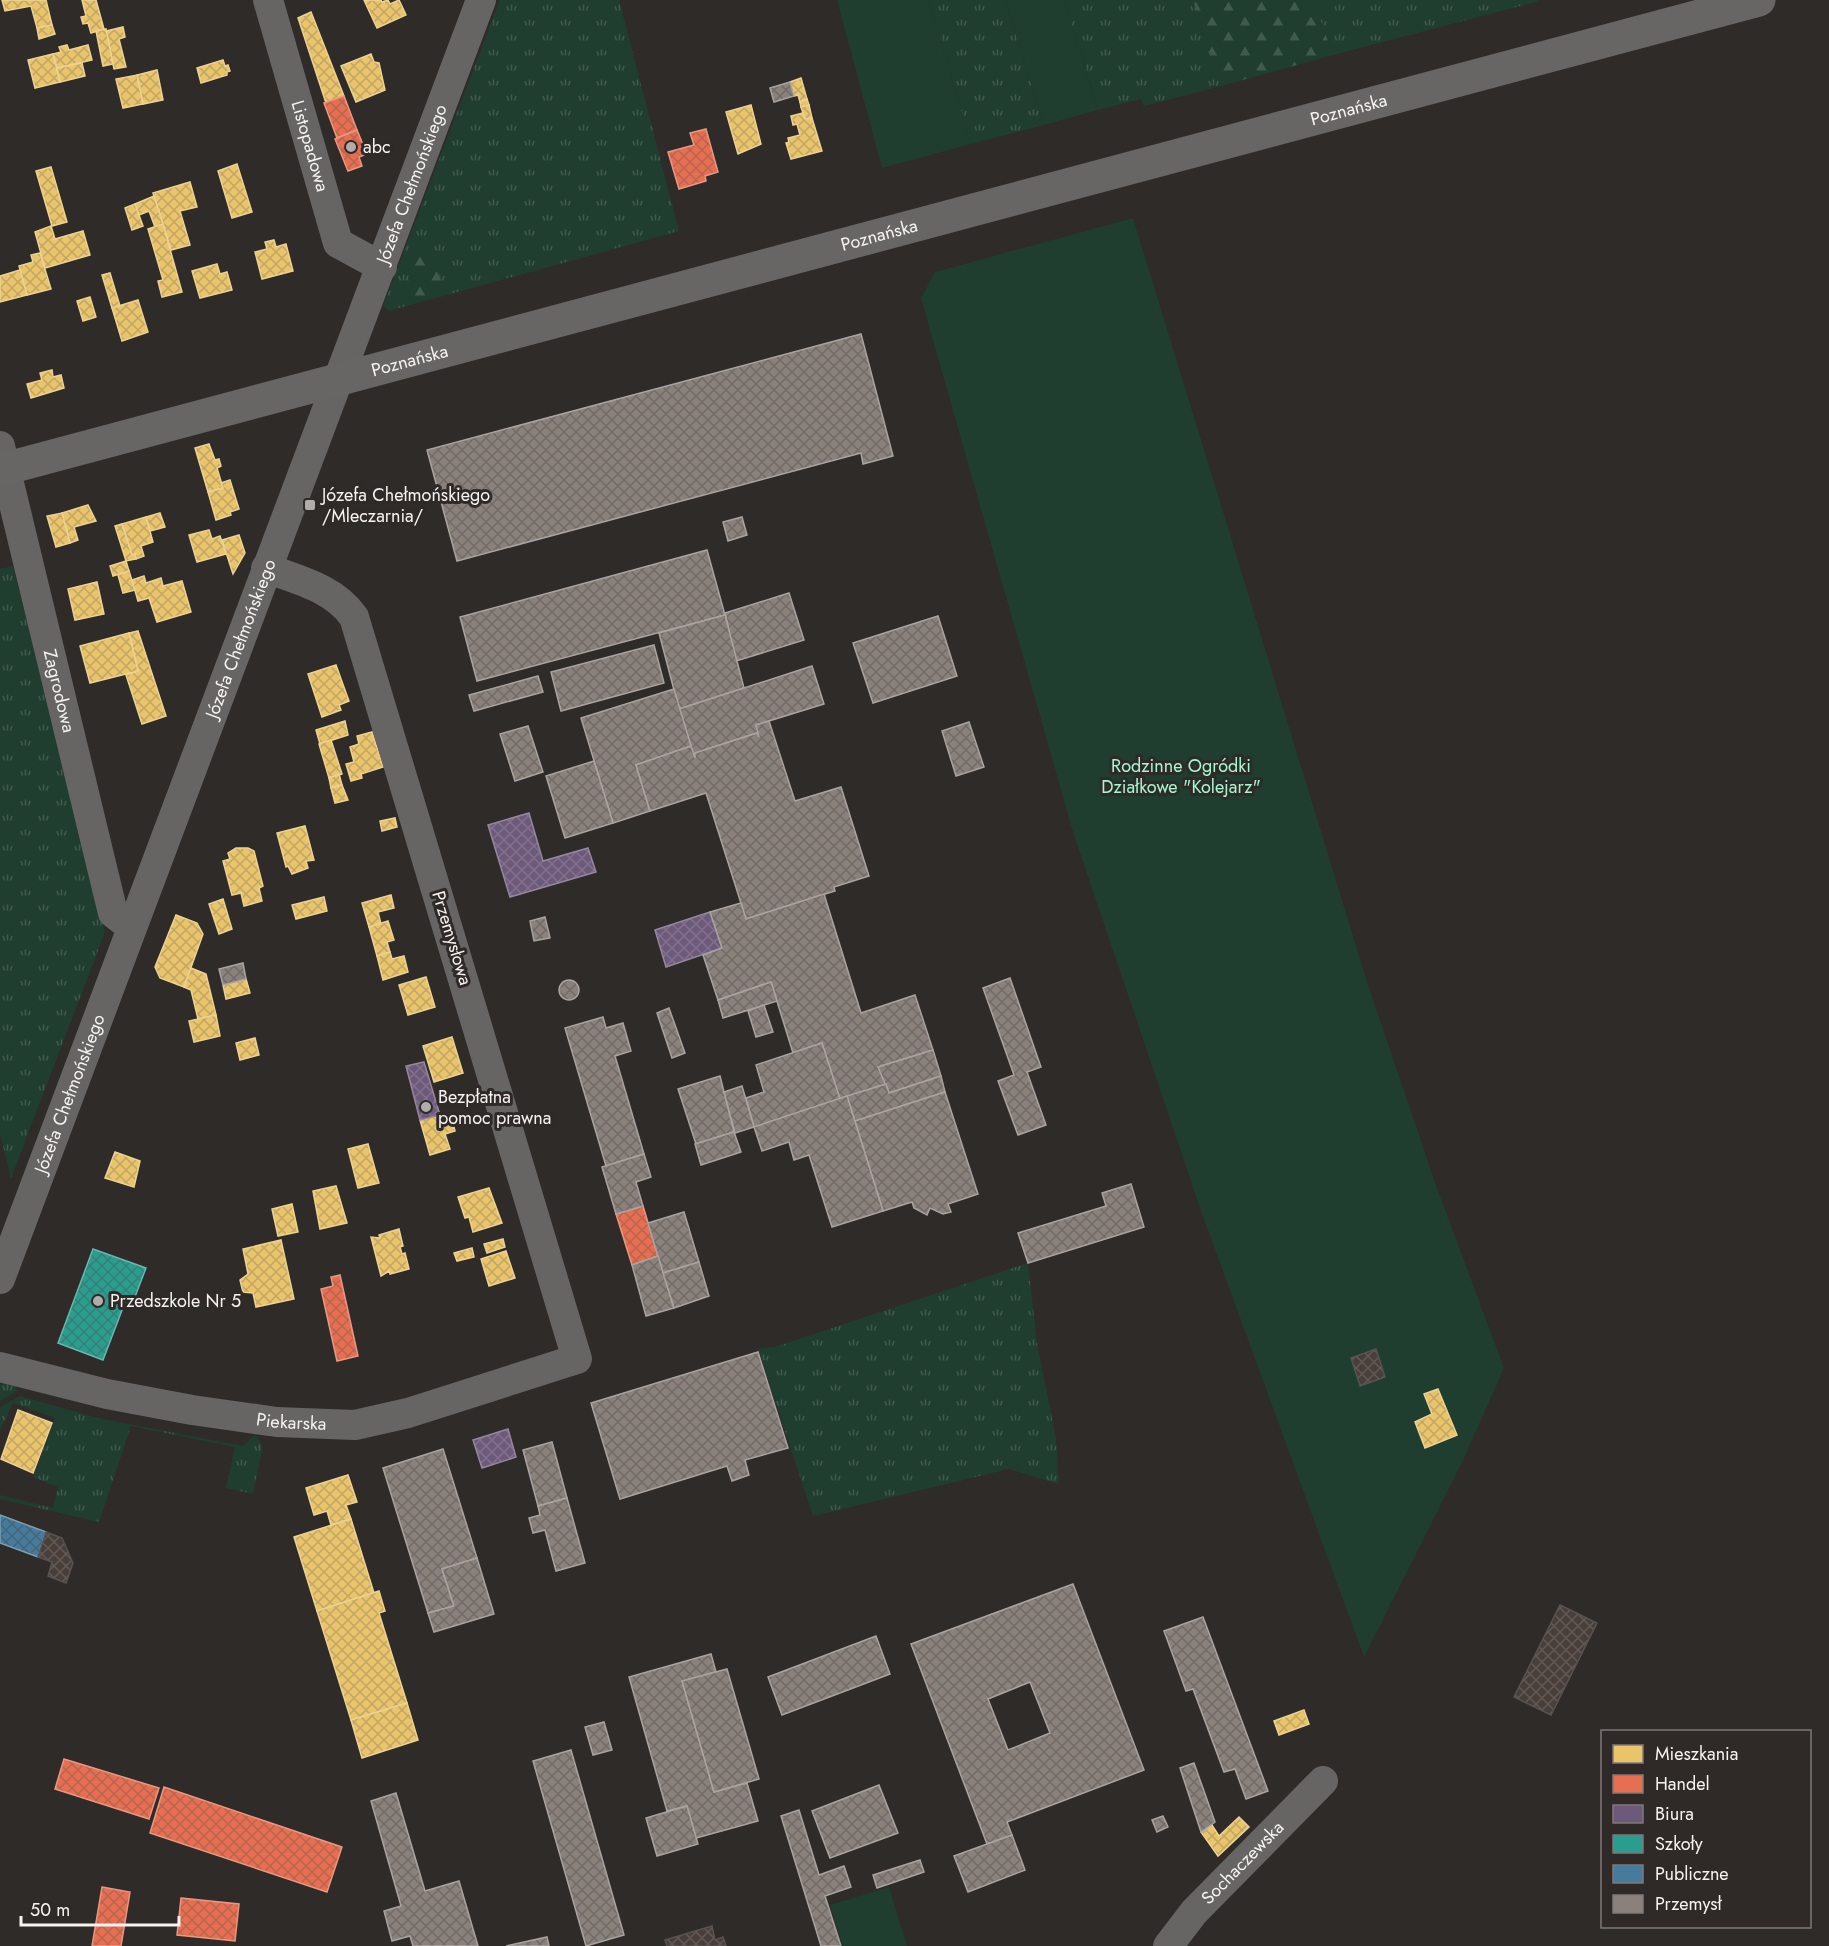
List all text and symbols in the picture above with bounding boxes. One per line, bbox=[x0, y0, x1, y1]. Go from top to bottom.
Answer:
street label: Poznańska bbox=[1307, 87, 1390, 132]
street label: Listopadowa bbox=[285, 97, 336, 195]
street label: Józefa Chełmońskiego bbox=[369, 100, 454, 269]
place label: abc bbox=[363, 134, 391, 160]
marker: abc bbox=[344, 140, 358, 154]
street label: Poznańska bbox=[838, 212, 920, 258]
street label: Poznańska bbox=[368, 338, 451, 383]
place label: Józefa Chełmońskiego /Mleczarnia/ bbox=[320, 482, 490, 529]
marker: Józefa Chełmońskiego /Mleczarnia/ bbox=[303, 498, 317, 512]
street label: Józefa Chełmońskiego bbox=[198, 555, 283, 724]
street label: Zagrodowa bbox=[37, 646, 82, 735]
park label: Rodzinne Ogródki Działkowe "Kolejarz" bbox=[1101, 753, 1261, 800]
street label: Przemysłowa bbox=[425, 888, 479, 988]
street label: Józefa Chełmońskiego bbox=[27, 1010, 112, 1179]
place label: Bezpłatna pomoc prawna bbox=[438, 1084, 551, 1131]
marker: Bezpłatna pomoc prawna bbox=[419, 1100, 433, 1114]
place label: Przedszkole Nr 5 bbox=[110, 1288, 241, 1314]
marker: Przedszkole Nr 5 bbox=[91, 1294, 105, 1308]
street label: Piekarska bbox=[254, 1406, 327, 1437]
legend bbox=[1601, 1730, 1811, 1928]
text: Mieszkania bbox=[1655, 1741, 1738, 1767]
text: Handel bbox=[1655, 1771, 1710, 1797]
text: Biura bbox=[1655, 1801, 1694, 1827]
street label: Sochaczewska bbox=[1195, 1815, 1290, 1910]
text: Szkoły bbox=[1655, 1831, 1703, 1857]
text: Publiczne bbox=[1655, 1861, 1729, 1887]
scale bar bbox=[21, 1889, 178, 1927]
text: Przemysł bbox=[1655, 1891, 1723, 1917]
text: 50 m bbox=[30, 1897, 70, 1923]

